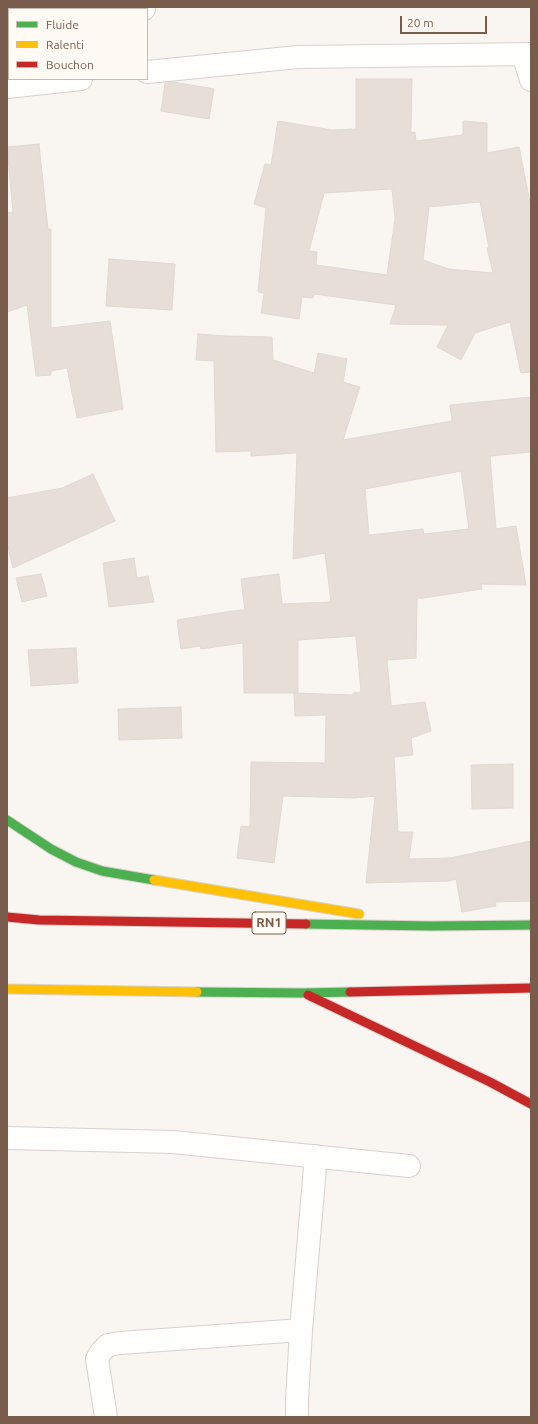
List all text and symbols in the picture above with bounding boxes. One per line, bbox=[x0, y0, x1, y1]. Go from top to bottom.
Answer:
legend bbox=[8, 8, 148, 80]
scale bar bbox=[402, 8, 489, 34]
text: 20 m bbox=[407, 16, 434, 29]
text: Fluide bbox=[46, 18, 79, 31]
text: Ralenti bbox=[46, 38, 84, 51]
text: Bouchon bbox=[46, 58, 94, 71]
road number: RN1 bbox=[252, 912, 286, 934]

